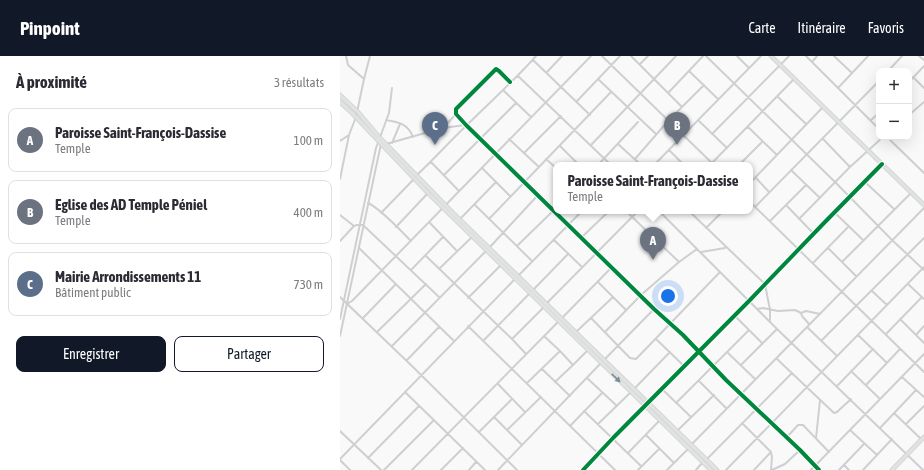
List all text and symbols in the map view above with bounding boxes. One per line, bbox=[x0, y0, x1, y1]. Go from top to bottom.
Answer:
text: Pinpoint bbox=[20, 17, 80, 39]
text: Carte bbox=[749, 20, 776, 36]
text: Itinéraire bbox=[798, 20, 846, 36]
text: Favoris bbox=[868, 20, 904, 36]
map controls bbox=[876, 68, 912, 140]
button: + bbox=[876, 68, 912, 104]
text: À proximité bbox=[16, 72, 87, 92]
text: 3 résultats bbox=[274, 75, 324, 90]
button: − bbox=[876, 104, 912, 140]
pin: C bbox=[422, 112, 448, 145]
pin: B bbox=[664, 112, 690, 145]
text: Paroisse Saint-François-Dassise bbox=[55, 124, 226, 141]
text: A bbox=[27, 133, 33, 148]
text: 100 m bbox=[294, 133, 323, 148]
text: Temple bbox=[55, 141, 91, 156]
popup bbox=[553, 162, 753, 214]
text: Paroisse Saint-François-Dassise bbox=[567, 172, 739, 189]
text: Temple bbox=[567, 189, 603, 204]
text: Eglise des AD Temple Péniel bbox=[55, 196, 207, 213]
text: B bbox=[27, 205, 33, 220]
text: 400 m bbox=[294, 205, 323, 220]
text: Temple bbox=[55, 213, 91, 228]
pin: A bbox=[640, 227, 666, 260]
text: Mairie Arrondissements 11 bbox=[55, 268, 201, 285]
text: C bbox=[27, 277, 33, 292]
text: 730 m bbox=[294, 277, 323, 292]
text: Bâtiment public bbox=[55, 285, 131, 300]
your location bbox=[658, 286, 678, 306]
button: Enregistrer bbox=[16, 336, 166, 372]
button: Partager bbox=[174, 336, 324, 372]
one-way arrow bbox=[611, 373, 621, 383]

